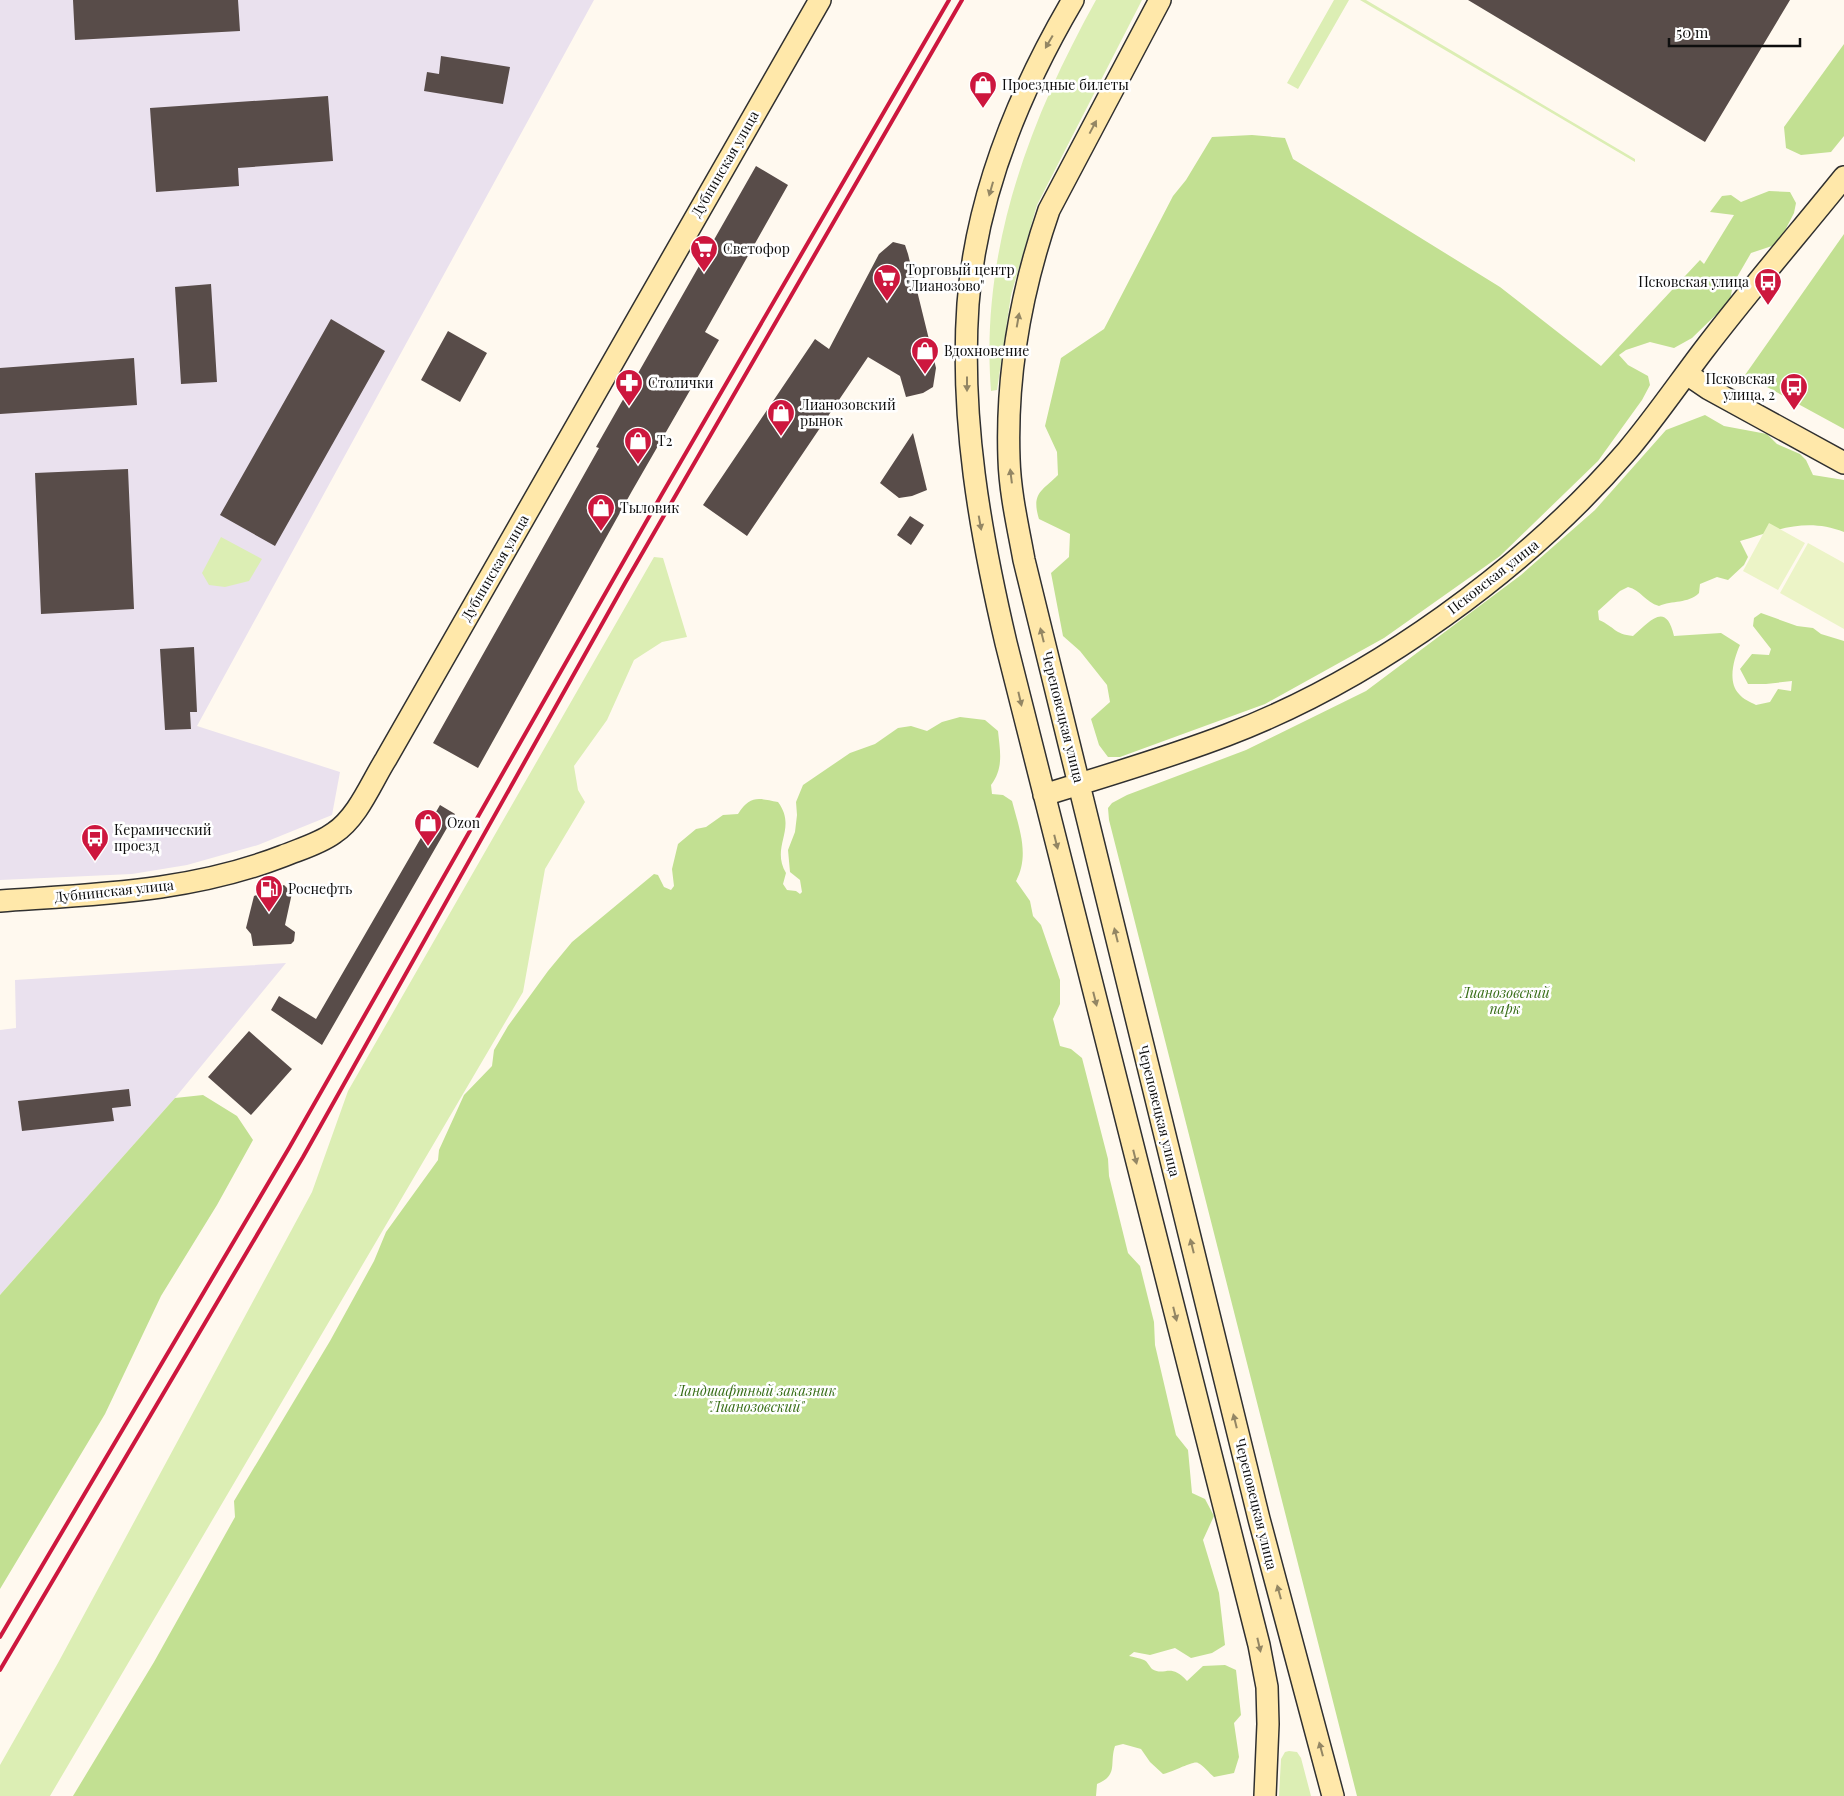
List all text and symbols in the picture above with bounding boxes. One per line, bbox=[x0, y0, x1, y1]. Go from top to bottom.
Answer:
scale bar bbox=[1669, 15, 1800, 47]
text: 50 m bbox=[1676, 22, 1709, 42]
one-way arrow bbox=[1044, 35, 1053, 48]
shop icon: Проездные билеты bbox=[968, 70, 998, 109]
place label: Проездные билеты bbox=[1002, 75, 1129, 94]
street label: Дубнинская улица bbox=[686, 107, 763, 220]
one-way arrow bbox=[1089, 120, 1097, 134]
one-way arrow bbox=[986, 181, 994, 196]
supermarket icon: Светофор bbox=[689, 234, 719, 273]
place label: Светофор bbox=[723, 239, 790, 258]
place label: Торговый центр "Лианозово" bbox=[906, 260, 1015, 295]
supermarket icon: Торговый центр "Лианозово" bbox=[872, 263, 902, 302]
bus stop icon: Псковская улица bbox=[1753, 267, 1783, 306]
place label: Псковская улица bbox=[1638, 272, 1749, 291]
one-way arrow bbox=[1014, 312, 1022, 328]
shop icon: Вдохновение bbox=[910, 336, 940, 375]
place label: Вдохновение bbox=[944, 341, 1029, 360]
pharmacy icon: Столички bbox=[614, 368, 644, 407]
place label: Псковская улица, 2 bbox=[1705, 369, 1775, 404]
bus stop icon: Псковская улица, 2 bbox=[1779, 372, 1809, 411]
place label: Столички bbox=[648, 373, 714, 392]
one-way arrow bbox=[963, 376, 971, 392]
place label: Лианозовский рынок bbox=[799, 395, 896, 430]
shop icon: Лианозовский рынок bbox=[766, 398, 796, 437]
shop icon: T2 bbox=[623, 426, 653, 465]
place label: T2 bbox=[657, 431, 673, 450]
one-way arrow bbox=[1007, 467, 1015, 483]
shop icon: Тыловик bbox=[586, 493, 616, 532]
place label: Тыловик bbox=[620, 498, 679, 517]
street label: Дубнинская улица bbox=[456, 511, 533, 624]
one-way arrow bbox=[977, 516, 985, 532]
street label: Псковская улица bbox=[1443, 535, 1542, 618]
one-way arrow bbox=[1038, 627, 1046, 642]
street label: Череповецкая улица bbox=[1038, 649, 1089, 785]
one-way arrow bbox=[1016, 691, 1024, 706]
shop icon: Ozon bbox=[413, 808, 443, 847]
place label: Ozon bbox=[447, 813, 481, 832]
place label: Керамический проезд bbox=[114, 820, 212, 855]
bus stop icon: Керамический проезд bbox=[80, 823, 110, 862]
one-way arrow bbox=[1052, 834, 1060, 849]
fuel station icon: Роснефть bbox=[254, 874, 284, 913]
street label: Дубнинская улица bbox=[53, 875, 175, 906]
place label: Роснефть bbox=[288, 879, 352, 898]
one-way arrow bbox=[1112, 928, 1120, 943]
park label: Лианозовский парк bbox=[1459, 983, 1551, 1018]
one-way arrow bbox=[1092, 992, 1100, 1007]
street label: Череповецкая улица bbox=[1134, 1043, 1185, 1179]
one-way arrow bbox=[1132, 1149, 1140, 1164]
one-way arrow bbox=[1188, 1239, 1196, 1254]
one-way arrow bbox=[1171, 1307, 1179, 1322]
park label: Ландшафтный заказник "Лианозовский" bbox=[675, 1381, 837, 1416]
one-way arrow bbox=[1231, 1413, 1239, 1428]
street label: Череповецкая улица bbox=[1231, 1436, 1282, 1572]
one-way arrow bbox=[1274, 1584, 1282, 1599]
one-way arrow bbox=[1255, 1638, 1263, 1653]
one-way arrow bbox=[1317, 1741, 1325, 1756]

